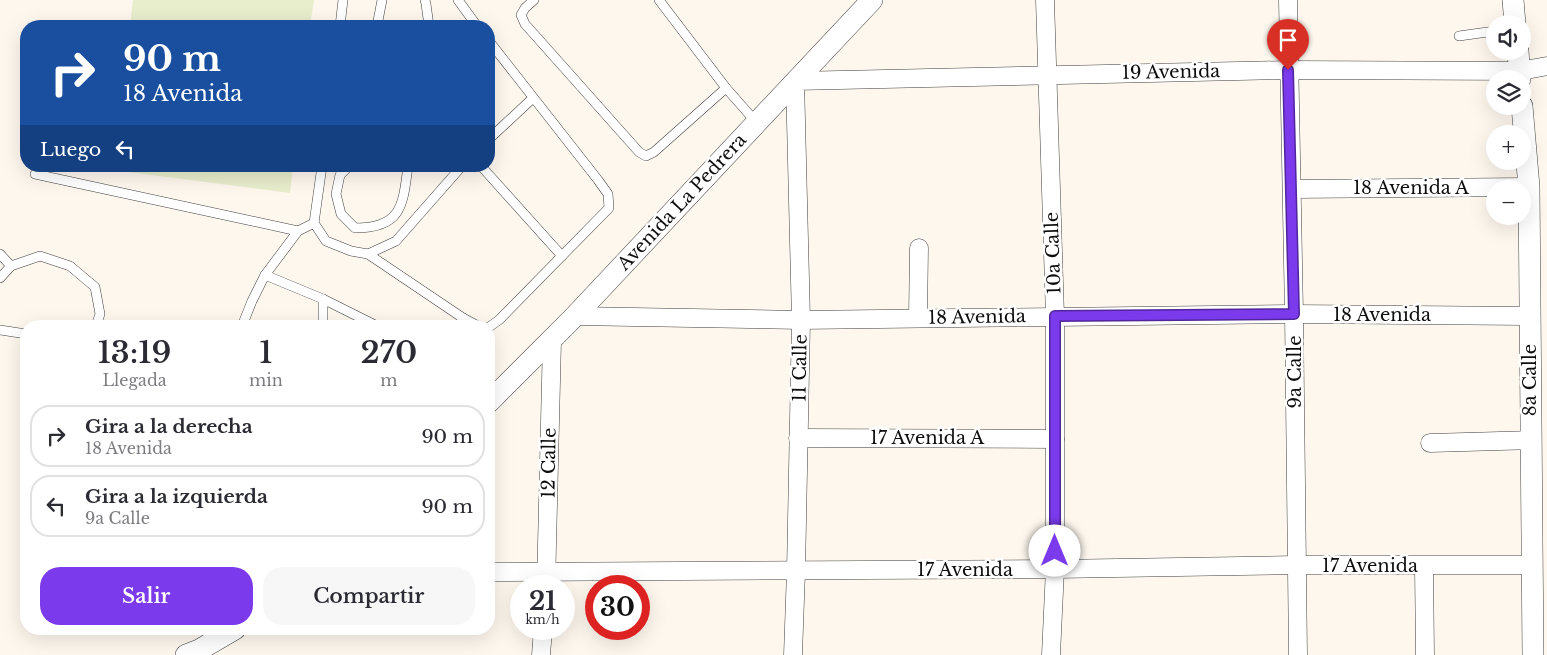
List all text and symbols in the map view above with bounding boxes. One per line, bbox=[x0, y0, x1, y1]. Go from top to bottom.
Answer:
map controls bbox=[1486, 15, 1531, 225]
button: sound bbox=[1486, 15, 1531, 60]
pin bbox=[1267, 19, 1309, 70]
icon: arrive bbox=[1274, 26, 1302, 54]
text: 90 m bbox=[123, 37, 221, 80]
icon: right bbox=[40, 40, 105, 105]
street label: 19 Avenida bbox=[1122, 60, 1220, 84]
button: layers bbox=[1486, 70, 1531, 115]
text: 18 Avenida bbox=[123, 80, 243, 107]
button: + bbox=[1486, 125, 1531, 170]
street label: Avenida La Pedrera bbox=[612, 129, 751, 276]
icon: left bbox=[111, 135, 139, 163]
text: Luego bbox=[40, 138, 101, 161]
street label: 18 Avenida A bbox=[1353, 177, 1470, 199]
button: − bbox=[1486, 180, 1531, 225]
street label: 10a Calle bbox=[1041, 212, 1065, 294]
street label: 18 Avenida bbox=[1333, 304, 1431, 326]
street label: 18 Avenida bbox=[928, 305, 1026, 329]
text: 13:19 bbox=[98, 334, 171, 371]
text: 1 bbox=[259, 334, 273, 371]
text: 270 bbox=[360, 334, 417, 371]
street label: 11 Calle bbox=[788, 334, 812, 402]
street label: 9a Calle bbox=[1284, 336, 1306, 408]
street label: 8a Calle bbox=[1519, 344, 1541, 416]
text: Llegada bbox=[102, 370, 167, 390]
text: min bbox=[249, 370, 283, 390]
text: m bbox=[380, 370, 397, 390]
text: Gira a la derecha bbox=[85, 415, 253, 438]
icon: right bbox=[42, 422, 70, 450]
text: 90 m bbox=[421, 425, 473, 448]
street label: 12 Calle bbox=[537, 427, 561, 499]
street label: 17 Avenida A bbox=[870, 427, 985, 449]
text: 18 Avenida bbox=[85, 438, 172, 458]
text: Gira a la izquierda bbox=[85, 485, 268, 508]
icon: left bbox=[42, 492, 70, 520]
text: 90 m bbox=[421, 495, 473, 518]
text: 9a Calle bbox=[85, 508, 150, 528]
position arrow bbox=[1028, 524, 1080, 576]
street label: 17 Avenida bbox=[1322, 555, 1418, 577]
street label: 17 Avenida bbox=[917, 559, 1013, 581]
button: Salir bbox=[40, 567, 253, 625]
button: Compartir bbox=[263, 567, 475, 625]
speed limit sign: 30 bbox=[585, 575, 650, 640]
text: 21 bbox=[529, 586, 556, 617]
text: km/h bbox=[525, 612, 560, 627]

